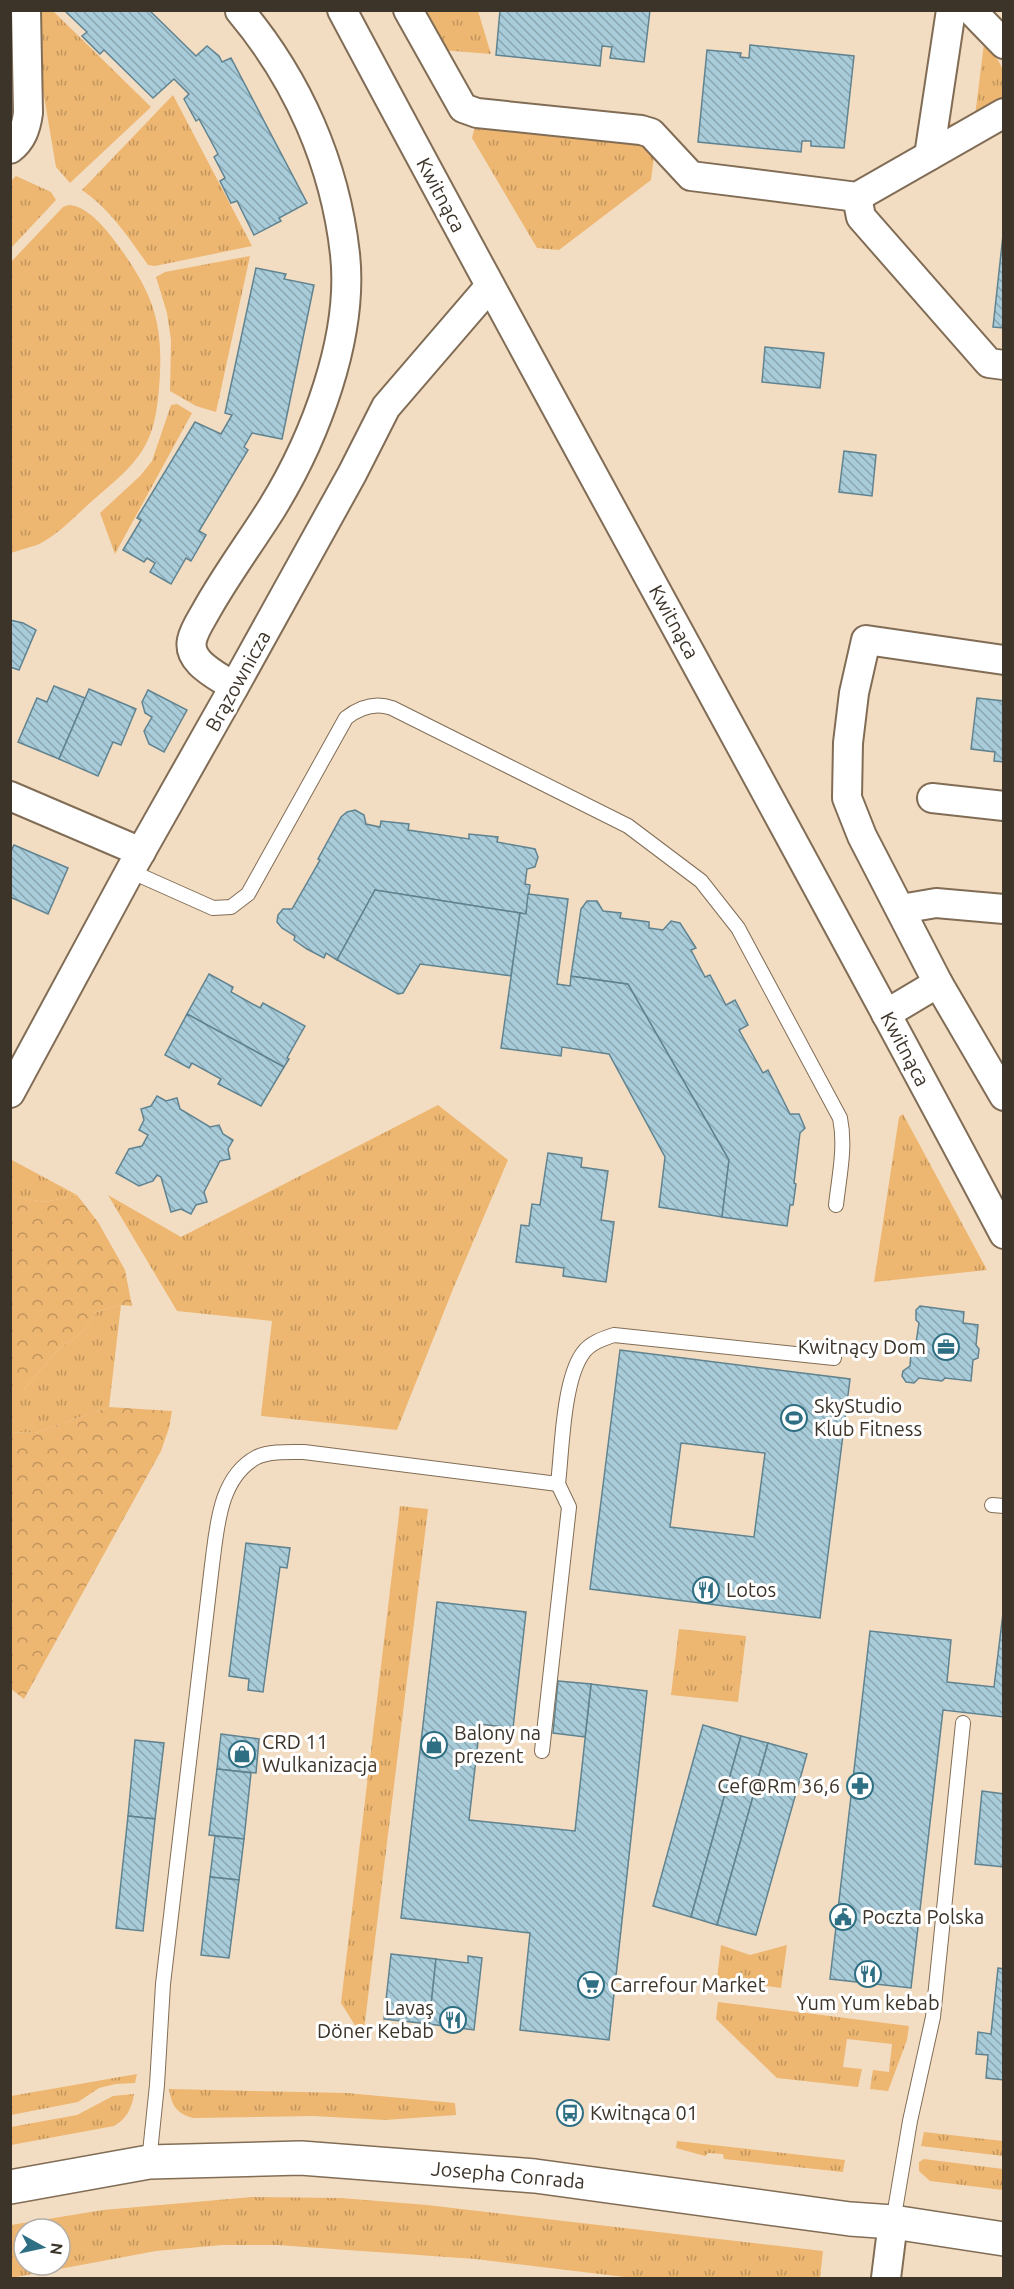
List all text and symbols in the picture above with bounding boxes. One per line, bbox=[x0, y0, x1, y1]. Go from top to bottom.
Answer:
street label: Kwitnąca bbox=[412, 154, 471, 236]
street label: Kwitnąca bbox=[645, 581, 704, 663]
street label: Brązownicza bbox=[200, 626, 275, 735]
street label: Kwitnąca bbox=[876, 1008, 935, 1090]
office icon: Kwitnący Dom bbox=[931, 1332, 961, 1362]
place label: Kwitnący Dom bbox=[798, 1335, 926, 1358]
place label: SkyStudio Klub Fitness bbox=[814, 1394, 922, 1440]
sports icon: SkyStudio Klub Fitness bbox=[779, 1403, 809, 1433]
restaurant icon: Lotos bbox=[691, 1575, 721, 1605]
place label: Lotos bbox=[726, 1578, 776, 1601]
place label: Balony na prezent bbox=[454, 1721, 541, 1767]
place label: CRD 11 Wulkanizacja bbox=[262, 1730, 377, 1776]
shop icon: Balony na prezent bbox=[419, 1730, 449, 1760]
shop icon: CRD 11 Wulkanizacja bbox=[227, 1739, 257, 1769]
pharmacy icon: Cef@Rm 36,6 bbox=[845, 1771, 875, 1801]
place label: Cef@Rm 36,6 bbox=[717, 1774, 840, 1797]
public building icon: Poczta Polska bbox=[828, 1902, 858, 1932]
place label: Poczta Polska bbox=[862, 1905, 984, 1928]
restaurant icon: Yum Yum kebab bbox=[853, 1959, 883, 1989]
supermarket icon: Carrefour Market bbox=[576, 1970, 606, 2000]
place label: Carrefour Market bbox=[610, 1973, 766, 1996]
place label: Yum Yum kebab bbox=[796, 1991, 940, 2014]
place label: Lavaş Döner Kebab bbox=[317, 1996, 434, 2042]
restaurant icon: Lavaş Döner Kebab bbox=[438, 2005, 468, 2035]
bus stop icon: Kwitnąca 01 bbox=[555, 2098, 585, 2128]
place label: Kwitnąca 01 bbox=[590, 2101, 698, 2124]
street label: Josepha Conrada bbox=[430, 2156, 586, 2193]
north arrow bbox=[12, 2217, 72, 2277]
text: N bbox=[47, 2242, 67, 2256]

